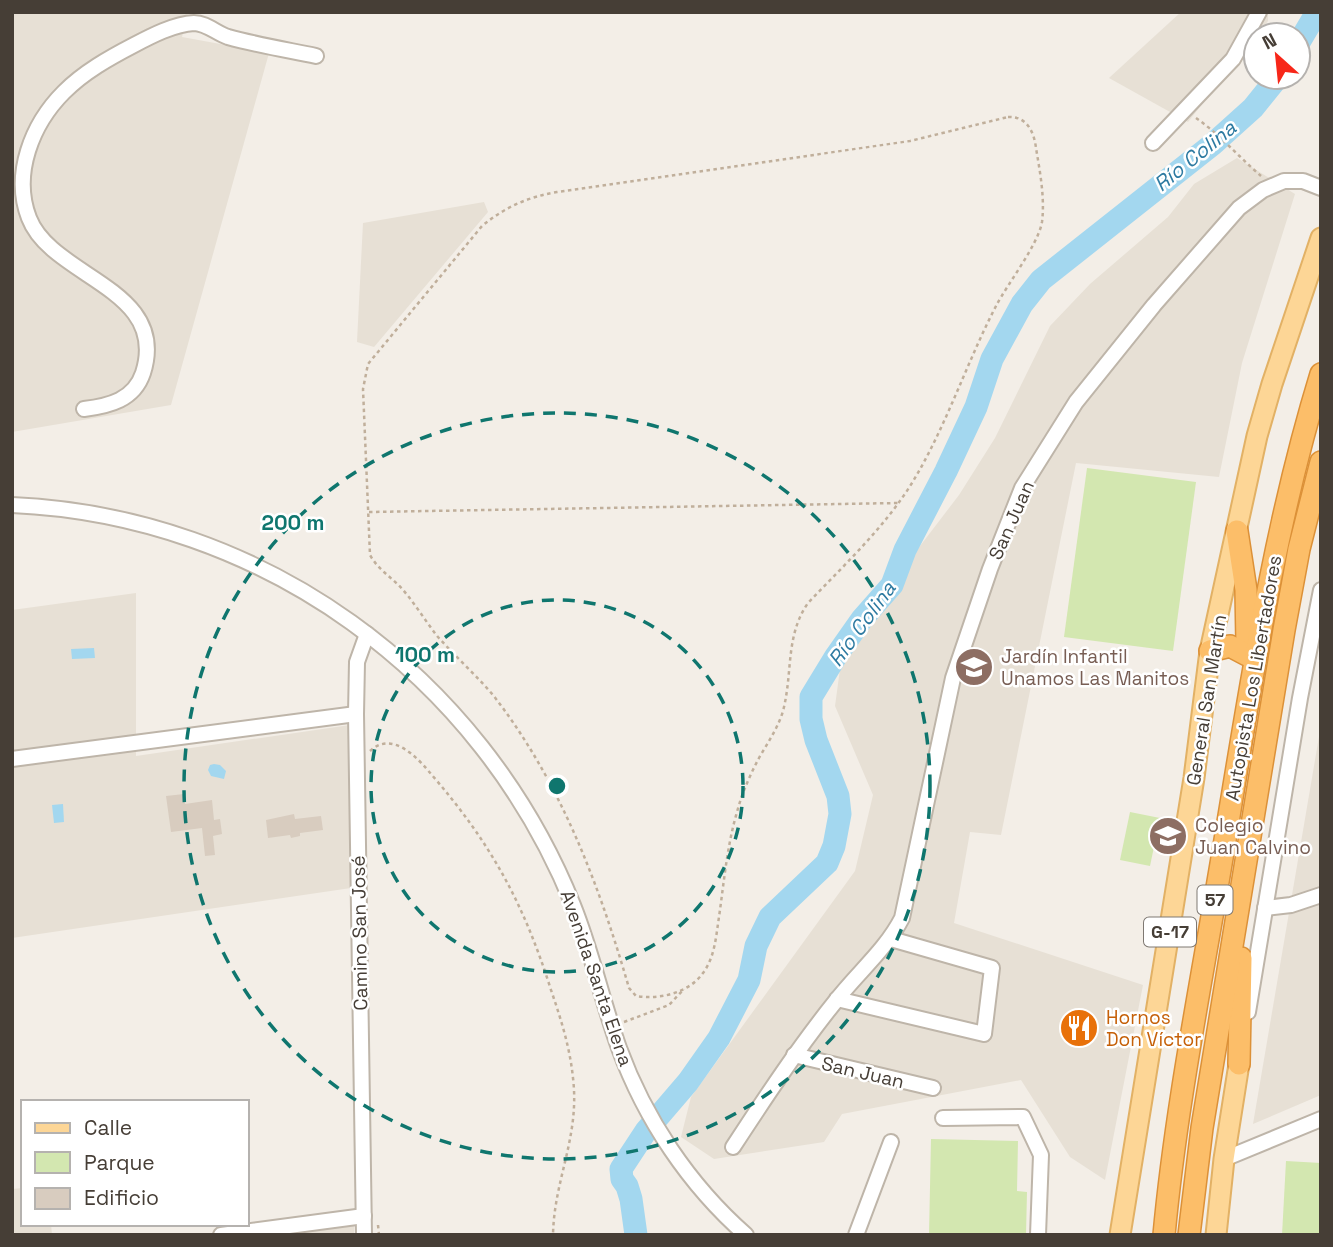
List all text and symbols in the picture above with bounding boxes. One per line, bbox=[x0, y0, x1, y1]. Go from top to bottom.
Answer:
north arrow bbox=[1242, 21, 1312, 91]
text: N bbox=[1258, 27, 1281, 55]
water label: Río Colina bbox=[1148, 114, 1242, 197]
street label: San Juan bbox=[983, 477, 1040, 564]
text: 200 m bbox=[262, 509, 324, 536]
street label: Autopista Los Libertadores bbox=[1220, 553, 1287, 803]
water label: Río Colina bbox=[822, 575, 902, 671]
street label: General San Martín bbox=[1181, 613, 1232, 787]
text: 100 m bbox=[395, 641, 455, 668]
place label: Jardín Infantil Unamos Las Manitos bbox=[1001, 644, 1189, 691]
school or university icon: Jardín Infantil Unamos Las Manitos bbox=[953, 646, 995, 688]
centre of rings bbox=[545, 774, 569, 798]
place label: Colegio Juan Calvino bbox=[1195, 813, 1311, 860]
school or university icon: Colegio Juan Calvino bbox=[1147, 815, 1189, 857]
street label: Camino San José bbox=[346, 855, 373, 1011]
road number: 57 bbox=[1198, 886, 1232, 915]
street label: Avenida Santa Elena bbox=[555, 887, 638, 1070]
road number: G-17 bbox=[1144, 917, 1196, 946]
place label: Hornos Don Víctor bbox=[1106, 1005, 1201, 1052]
restaurant icon: Hornos Don Víctor bbox=[1058, 1007, 1100, 1049]
street label: San Juan bbox=[819, 1051, 907, 1094]
legend bbox=[21, 1100, 248, 1226]
text: Calle bbox=[84, 1114, 132, 1141]
text: Parque bbox=[84, 1149, 155, 1176]
text: Edificio bbox=[84, 1184, 159, 1211]

